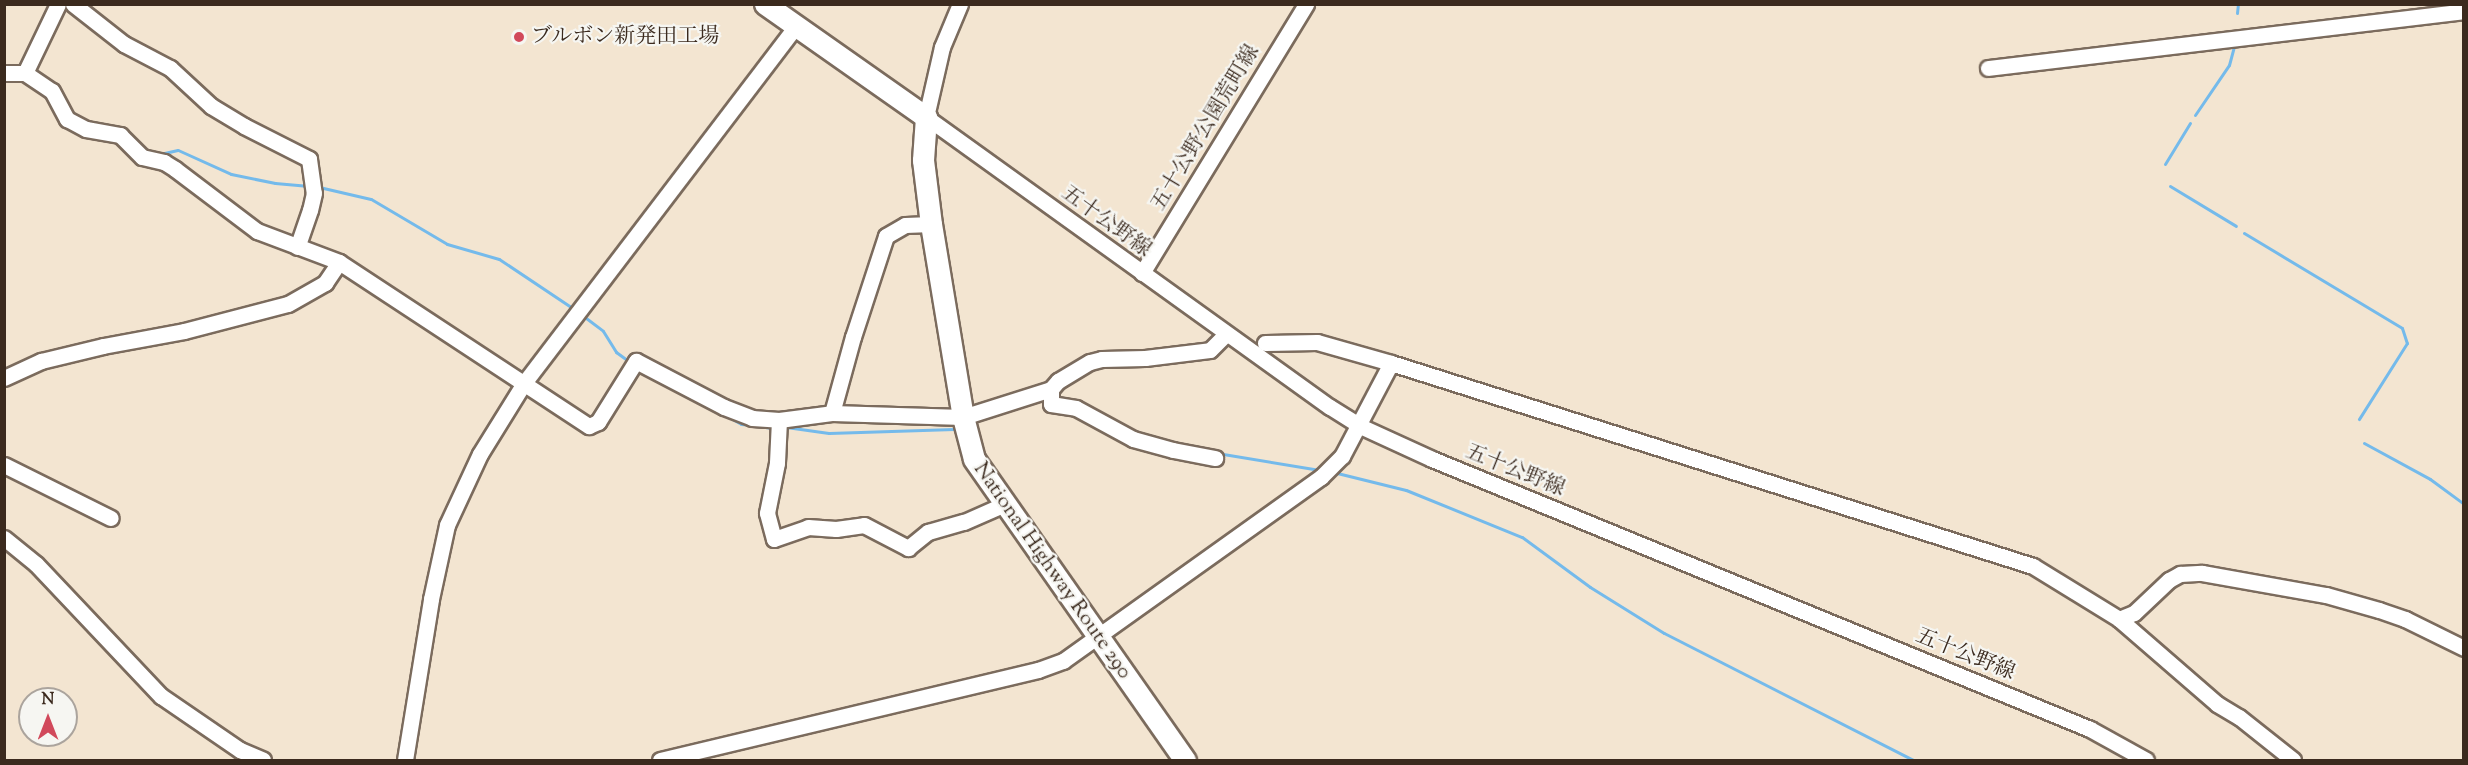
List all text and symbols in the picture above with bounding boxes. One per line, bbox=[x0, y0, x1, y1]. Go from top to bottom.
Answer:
place label: ブルボン新発田工場 bbox=[531, 24, 720, 50]
marker: ブルボン新発田工場 bbox=[512, 30, 526, 44]
street label: 五十公野公園荒町線 bbox=[1147, 41, 1265, 215]
street label: 五十公野線 bbox=[1056, 181, 1156, 263]
street label: 五十公野線 bbox=[1462, 440, 1568, 502]
street label: National Highway Route 290 bbox=[968, 458, 1136, 684]
street label: 五十公野線 bbox=[1912, 624, 2018, 686]
north arrow bbox=[18, 687, 78, 747]
text: N bbox=[42, 689, 54, 712]

